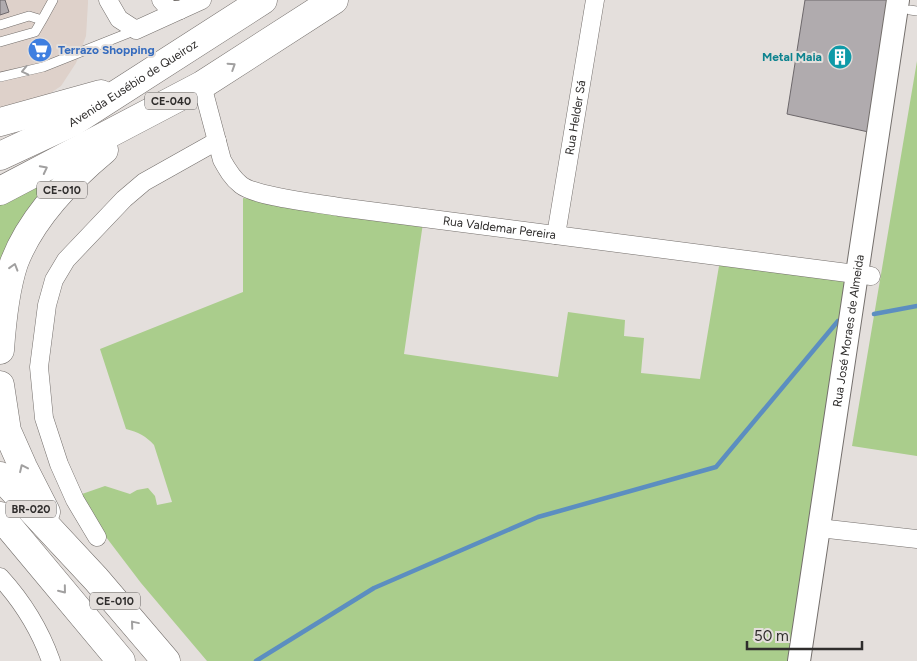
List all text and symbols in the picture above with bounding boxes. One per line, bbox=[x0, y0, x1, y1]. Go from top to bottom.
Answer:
supermarket icon: Terrazo Shopping bbox=[27, 37, 53, 63]
street label: Avenida Eusébio de Queiroz bbox=[66, 37, 201, 130]
place label: Terrazo Shopping bbox=[58, 43, 155, 57]
building icon: Metal Maia bbox=[827, 44, 853, 70]
place label: Metal Maia bbox=[762, 50, 822, 64]
one-way arrow bbox=[226, 62, 235, 72]
one-way arrow bbox=[21, 65, 29, 76]
street label: Rua Helder Sá bbox=[562, 79, 589, 156]
road number: CE-040 bbox=[145, 92, 197, 110]
one-way arrow bbox=[38, 165, 47, 175]
road number: CE-010 bbox=[37, 182, 87, 198]
street label: Rua Valdemar Pereira bbox=[442, 214, 557, 242]
street label: Rua José Moraes de Almeida bbox=[830, 253, 867, 408]
one-way arrow bbox=[8, 264, 18, 272]
one-way arrow bbox=[19, 464, 30, 473]
road number: BR-020 bbox=[6, 500, 56, 518]
one-way arrow bbox=[57, 584, 66, 593]
road number: CE-010 bbox=[90, 592, 140, 610]
scale bar bbox=[747, 618, 862, 650]
one-way arrow bbox=[131, 620, 140, 629]
text: 50 m bbox=[754, 627, 789, 645]

